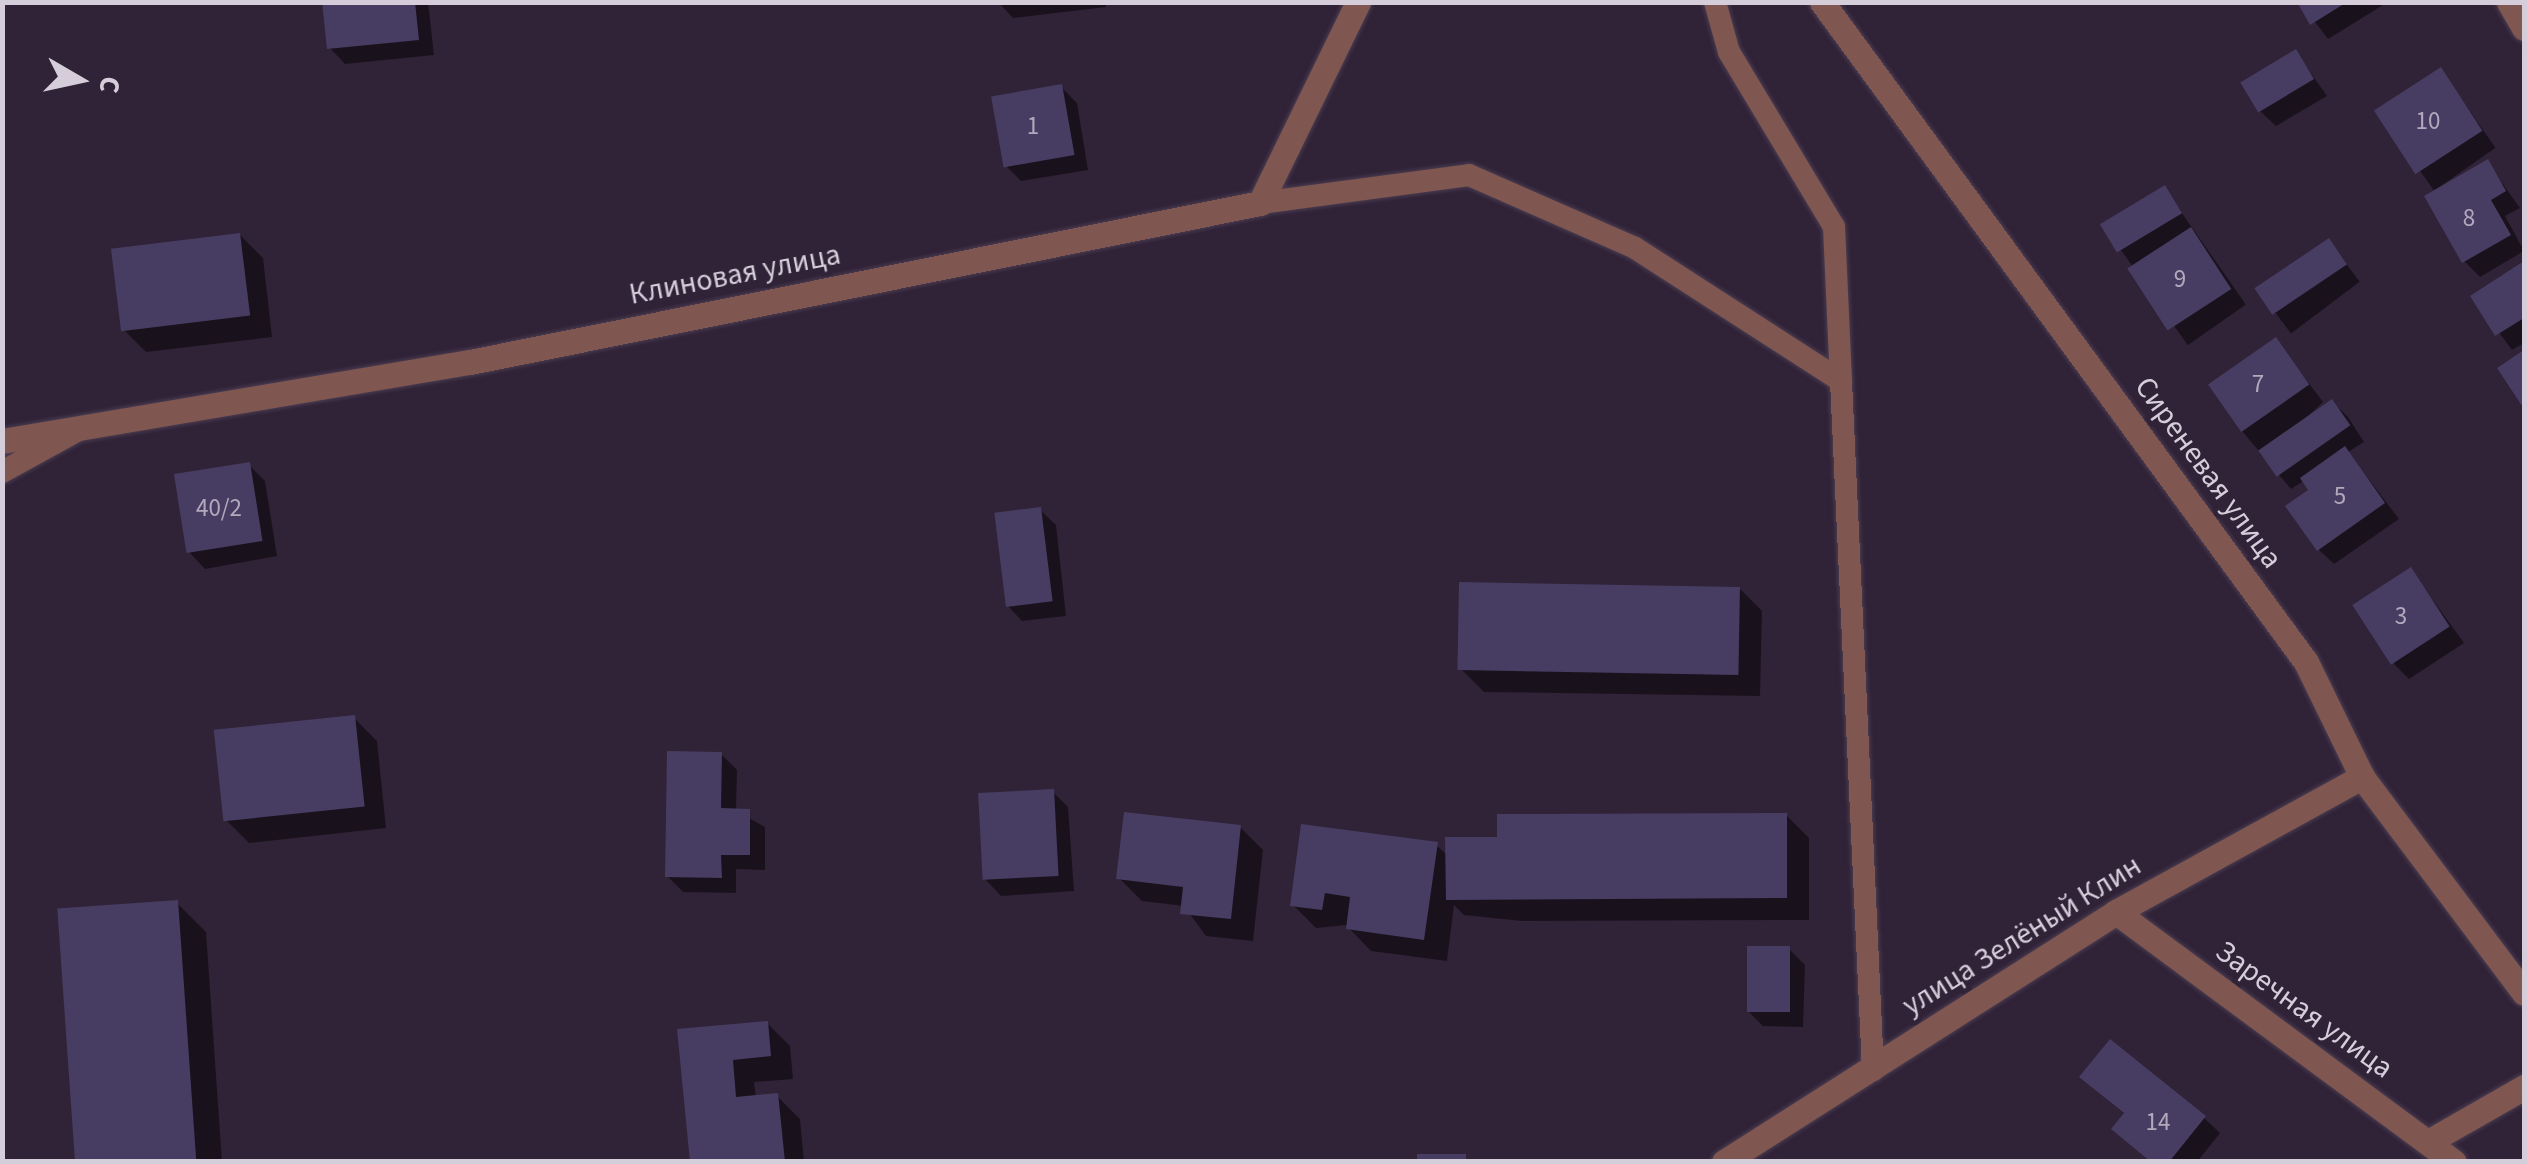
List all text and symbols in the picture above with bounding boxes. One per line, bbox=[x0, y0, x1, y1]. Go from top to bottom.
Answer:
north arrow bbox=[30, 30, 130, 130]
text: С bbox=[89, 74, 131, 96]
house number: 10 bbox=[2416, 106, 2440, 136]
house number: 1 bbox=[1027, 111, 1039, 141]
house number: 8 bbox=[2463, 203, 2475, 233]
street label: Клиновая улица bbox=[626, 237, 844, 313]
house number: 9 bbox=[2174, 264, 2186, 294]
house number: 7 bbox=[2252, 369, 2264, 399]
street label: Сиреневая улица bbox=[2126, 370, 2290, 576]
house number: 5 bbox=[2334, 481, 2346, 511]
house number: 40/2 bbox=[196, 493, 242, 523]
house number: 3 bbox=[2395, 601, 2407, 631]
street label: улица Зелёный Клин bbox=[1896, 848, 2148, 1024]
street label: Заречная улица bbox=[2208, 934, 2400, 1086]
house number: 14 bbox=[2146, 1107, 2170, 1137]

